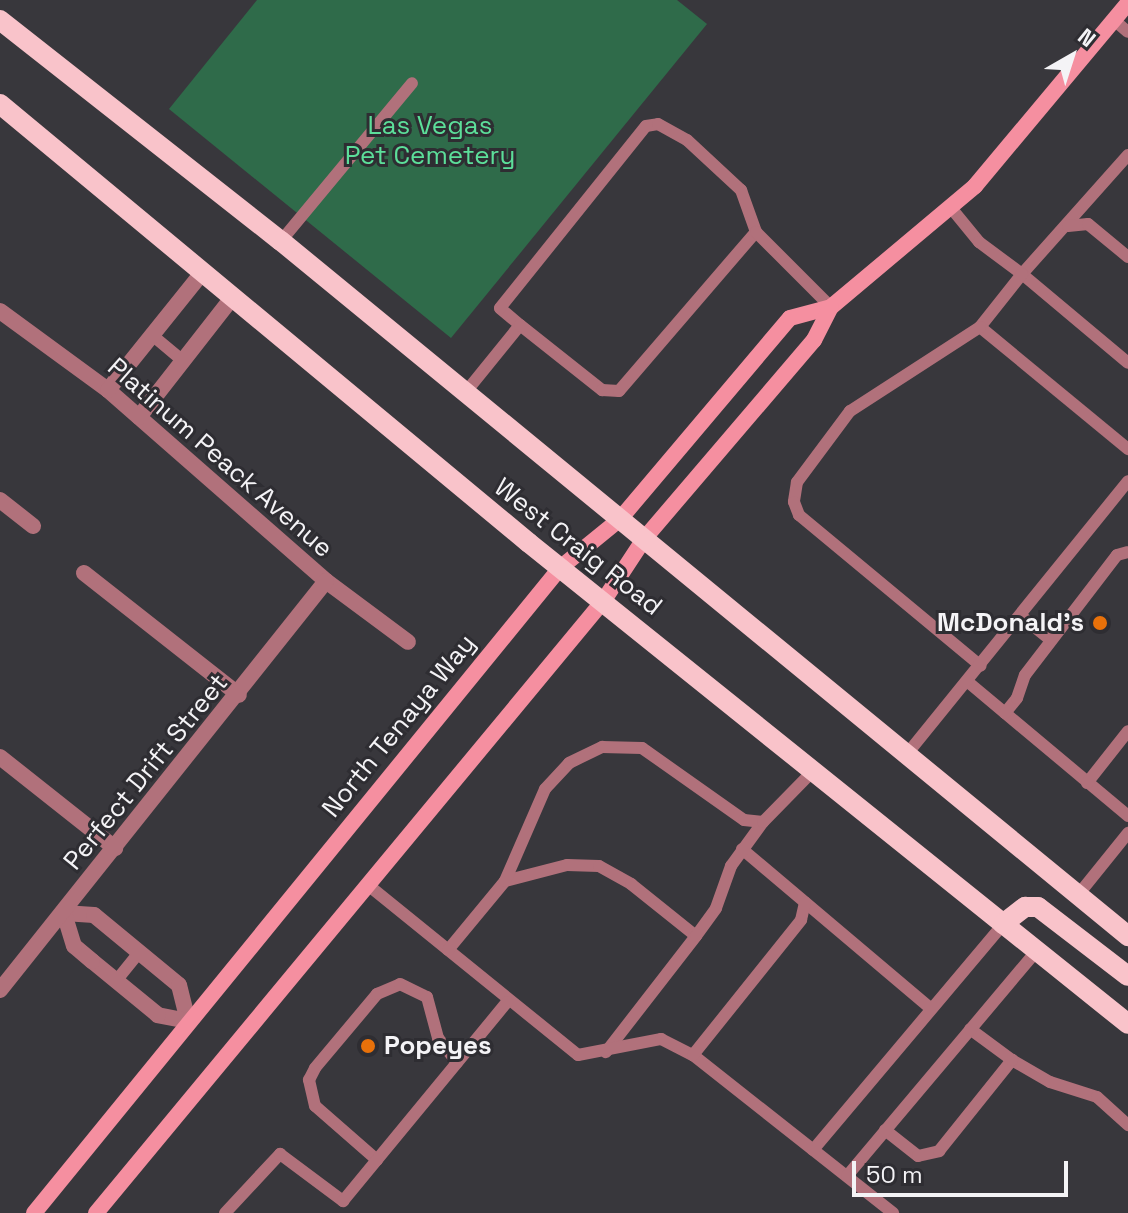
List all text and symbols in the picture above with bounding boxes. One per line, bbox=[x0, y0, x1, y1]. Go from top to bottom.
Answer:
north arrow bbox=[1032, 16, 1112, 96]
text: N bbox=[1073, 22, 1102, 53]
park label: Las Vegas Pet Cemetery bbox=[345, 110, 515, 172]
street label: Platinum Peack Avenue bbox=[101, 352, 339, 564]
street label: West Craig Road bbox=[488, 472, 668, 622]
place label: McDonald's bbox=[937, 607, 1084, 639]
marker: McDonald's bbox=[1091, 614, 1109, 632]
street label: North Tenaya Way bbox=[315, 628, 483, 824]
street label: Perfect Drift Street bbox=[57, 668, 235, 876]
place label: Popeyes bbox=[384, 1030, 492, 1062]
marker: Popeyes bbox=[359, 1037, 377, 1055]
scale bar bbox=[856, 1145, 1072, 1195]
text: 50 m bbox=[866, 1159, 923, 1190]

